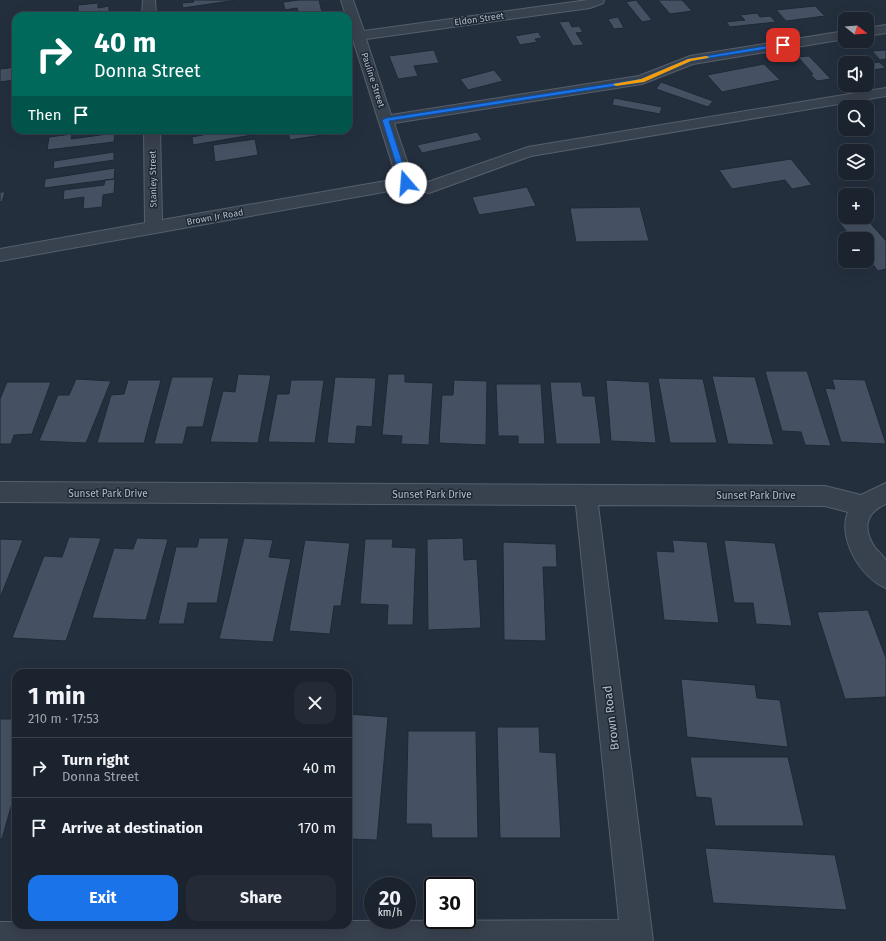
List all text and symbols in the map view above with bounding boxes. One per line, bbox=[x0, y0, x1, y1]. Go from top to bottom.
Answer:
street label: Eldon Street bbox=[454, 10, 505, 27]
north arrow bbox=[838, 12, 874, 48]
map controls bbox=[838, 12, 874, 268]
text: 40 m bbox=[94, 26, 157, 59]
icon: right bbox=[28, 28, 80, 80]
pin bbox=[766, 28, 800, 62]
icon: arrive bbox=[772, 34, 794, 56]
street label: Pauline Street bbox=[359, 51, 387, 109]
button: sound bbox=[838, 56, 874, 92]
text: Donna Street bbox=[94, 60, 201, 82]
button: search bbox=[838, 100, 874, 136]
icon: arrive bbox=[70, 104, 92, 126]
text: Then bbox=[28, 106, 62, 124]
button: layers bbox=[838, 144, 874, 180]
street label: Stanley Street bbox=[147, 150, 158, 208]
position arrow bbox=[385, 162, 427, 204]
button: + bbox=[838, 188, 874, 224]
street label: Brown Jr Road bbox=[186, 207, 244, 227]
button: − bbox=[838, 232, 874, 268]
street label: Sunset Park Drive bbox=[68, 488, 148, 500]
street label: Sunset Park Drive bbox=[392, 489, 472, 501]
street label: Sunset Park Drive bbox=[716, 490, 796, 502]
text: 1 min bbox=[28, 682, 86, 710]
button: close bbox=[294, 682, 336, 724]
street label: Brown Road bbox=[600, 685, 622, 751]
text: 210 m · 17:53 bbox=[28, 711, 99, 726]
text: Turn right bbox=[62, 751, 129, 769]
icon: right bbox=[28, 757, 50, 779]
text: 40 m bbox=[303, 759, 336, 777]
text: Donna Street bbox=[62, 769, 139, 784]
icon: arrive bbox=[28, 817, 50, 839]
text: Arrive at destination bbox=[62, 819, 203, 837]
text: 170 m bbox=[298, 819, 336, 837]
button: Exit bbox=[28, 875, 178, 921]
button: Share bbox=[186, 875, 336, 921]
speed limit sign: 30 bbox=[424, 877, 476, 929]
text: 20 bbox=[379, 886, 401, 910]
text: km/h bbox=[378, 907, 402, 919]

